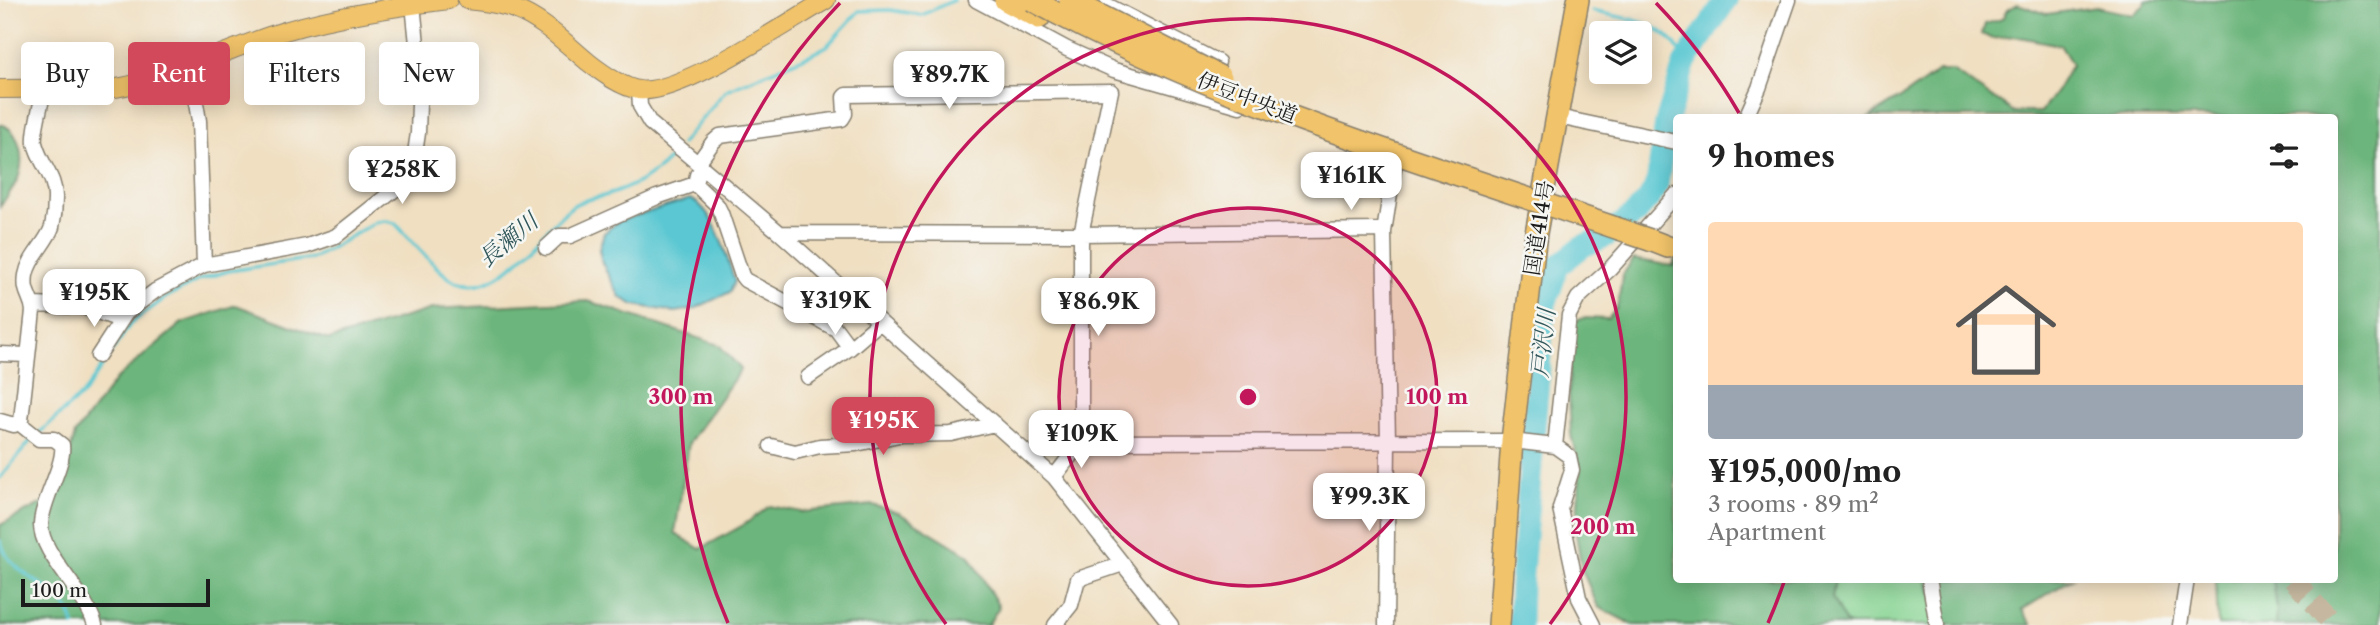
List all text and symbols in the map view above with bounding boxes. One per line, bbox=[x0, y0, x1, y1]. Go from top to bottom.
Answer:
map controls bbox=[1589, 21, 1652, 84]
button: layers bbox=[1589, 21, 1652, 84]
chip: Buy bbox=[21, 42, 114, 105]
chip: Rent bbox=[128, 42, 230, 105]
chip: Filters bbox=[244, 42, 365, 105]
chip: New bbox=[379, 42, 479, 105]
pin: ¥89.7K bbox=[892, 52, 1006, 111]
text: ¥89.7K bbox=[909, 60, 989, 88]
street label: 伊豆中央道 bbox=[1194, 67, 1301, 128]
icon: filters bbox=[2265, 137, 2303, 175]
text: 9 homes bbox=[1708, 138, 1835, 175]
pin: ¥258K bbox=[353, 146, 451, 206]
pin: ¥161K bbox=[1302, 152, 1400, 212]
text: ¥258K bbox=[365, 155, 439, 183]
text: ¥161K bbox=[1317, 161, 1385, 189]
street label: 国道414号 bbox=[1519, 179, 1558, 277]
water label: 長瀬川 bbox=[473, 205, 546, 273]
icon: home bbox=[1943, 267, 2069, 393]
pin: ¥195K bbox=[45, 270, 143, 329]
text: ¥195K bbox=[59, 278, 129, 306]
pin: ¥319K bbox=[786, 278, 884, 337]
pin: ¥86.9K bbox=[1041, 278, 1155, 338]
text: ¥319K bbox=[799, 286, 871, 314]
text: ¥86.9K bbox=[1057, 287, 1139, 315]
water label: 戸沢川 bbox=[1525, 304, 1561, 379]
text: 300 m bbox=[649, 384, 713, 409]
text: 100 m bbox=[1406, 384, 1468, 409]
centre of rings bbox=[1236, 385, 1260, 409]
pin: ¥195K bbox=[834, 398, 932, 457]
text: ¥195K bbox=[848, 406, 918, 434]
pin: ¥109K bbox=[1032, 410, 1130, 470]
text: ¥109K bbox=[1045, 419, 1117, 447]
text: ¥195,000/mo bbox=[1708, 453, 1901, 490]
pin: ¥99.3K bbox=[1312, 474, 1426, 533]
text: ¥99.3K bbox=[1329, 482, 1409, 510]
text: 3 rooms · 89 m² bbox=[1708, 490, 1879, 518]
text: 200 m bbox=[1570, 514, 1636, 539]
text: Apartment bbox=[1708, 518, 1826, 546]
scale bar bbox=[21, 576, 210, 608]
text: 100 m bbox=[32, 579, 87, 602]

